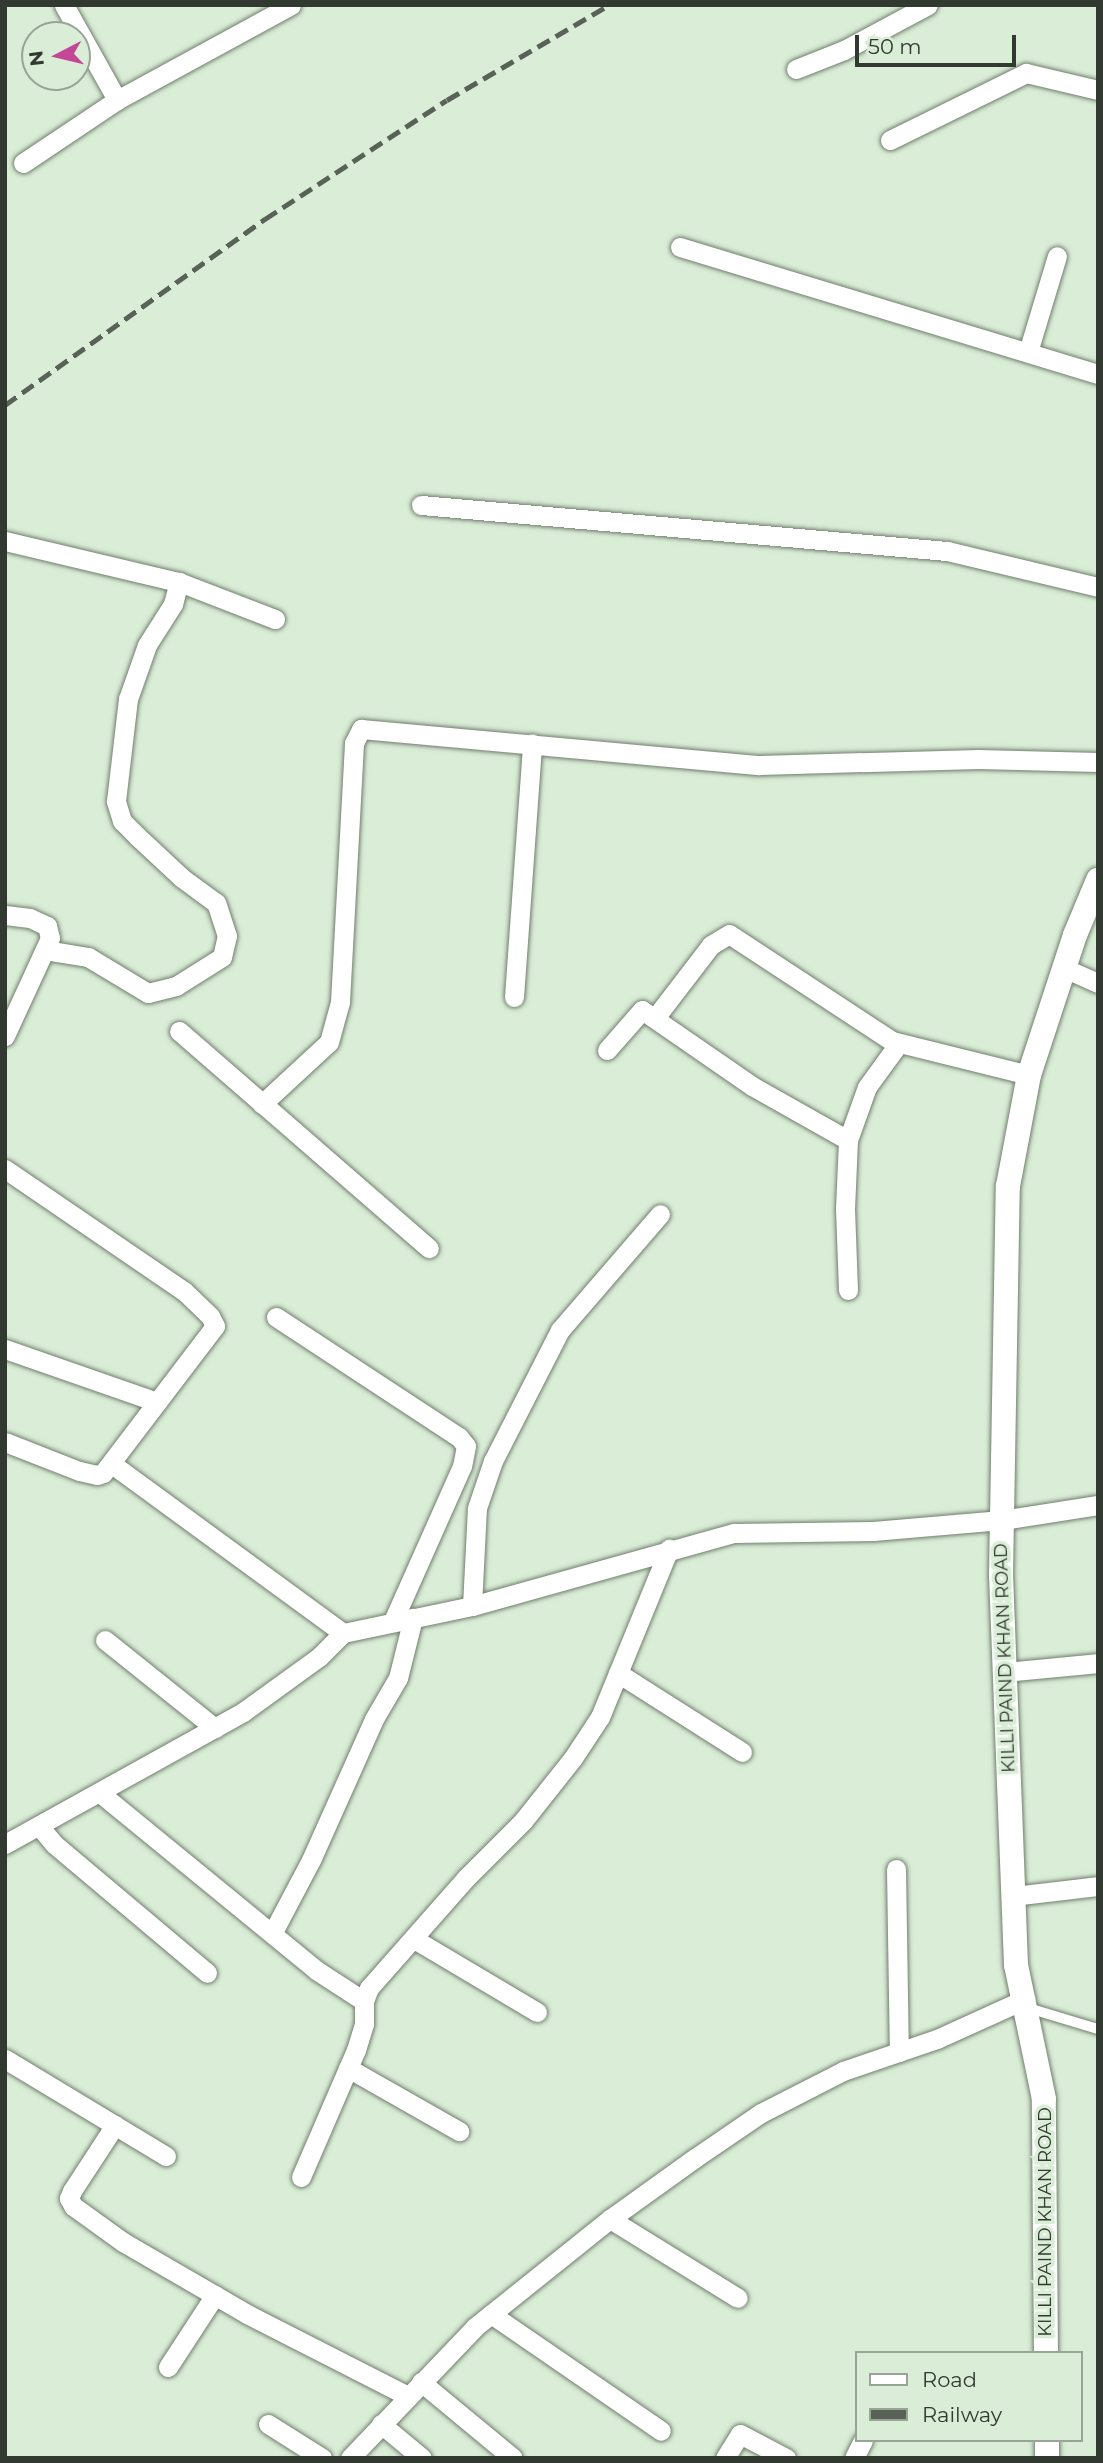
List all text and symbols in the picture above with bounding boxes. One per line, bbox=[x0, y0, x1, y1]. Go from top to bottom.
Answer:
north arrow bbox=[21, 21, 91, 91]
scale bar bbox=[858, 21, 1019, 65]
text: 50 m bbox=[868, 34, 922, 59]
text: N bbox=[24, 49, 49, 67]
street label: KILLI PAIND KHAN ROAD bbox=[990, 1543, 1020, 1773]
street label: KILLI PAIND KHAN ROAD bbox=[1034, 2107, 1056, 2337]
legend bbox=[855, 2351, 1082, 2442]
text: Road bbox=[922, 2367, 977, 2392]
text: Railway bbox=[922, 2402, 1002, 2427]

